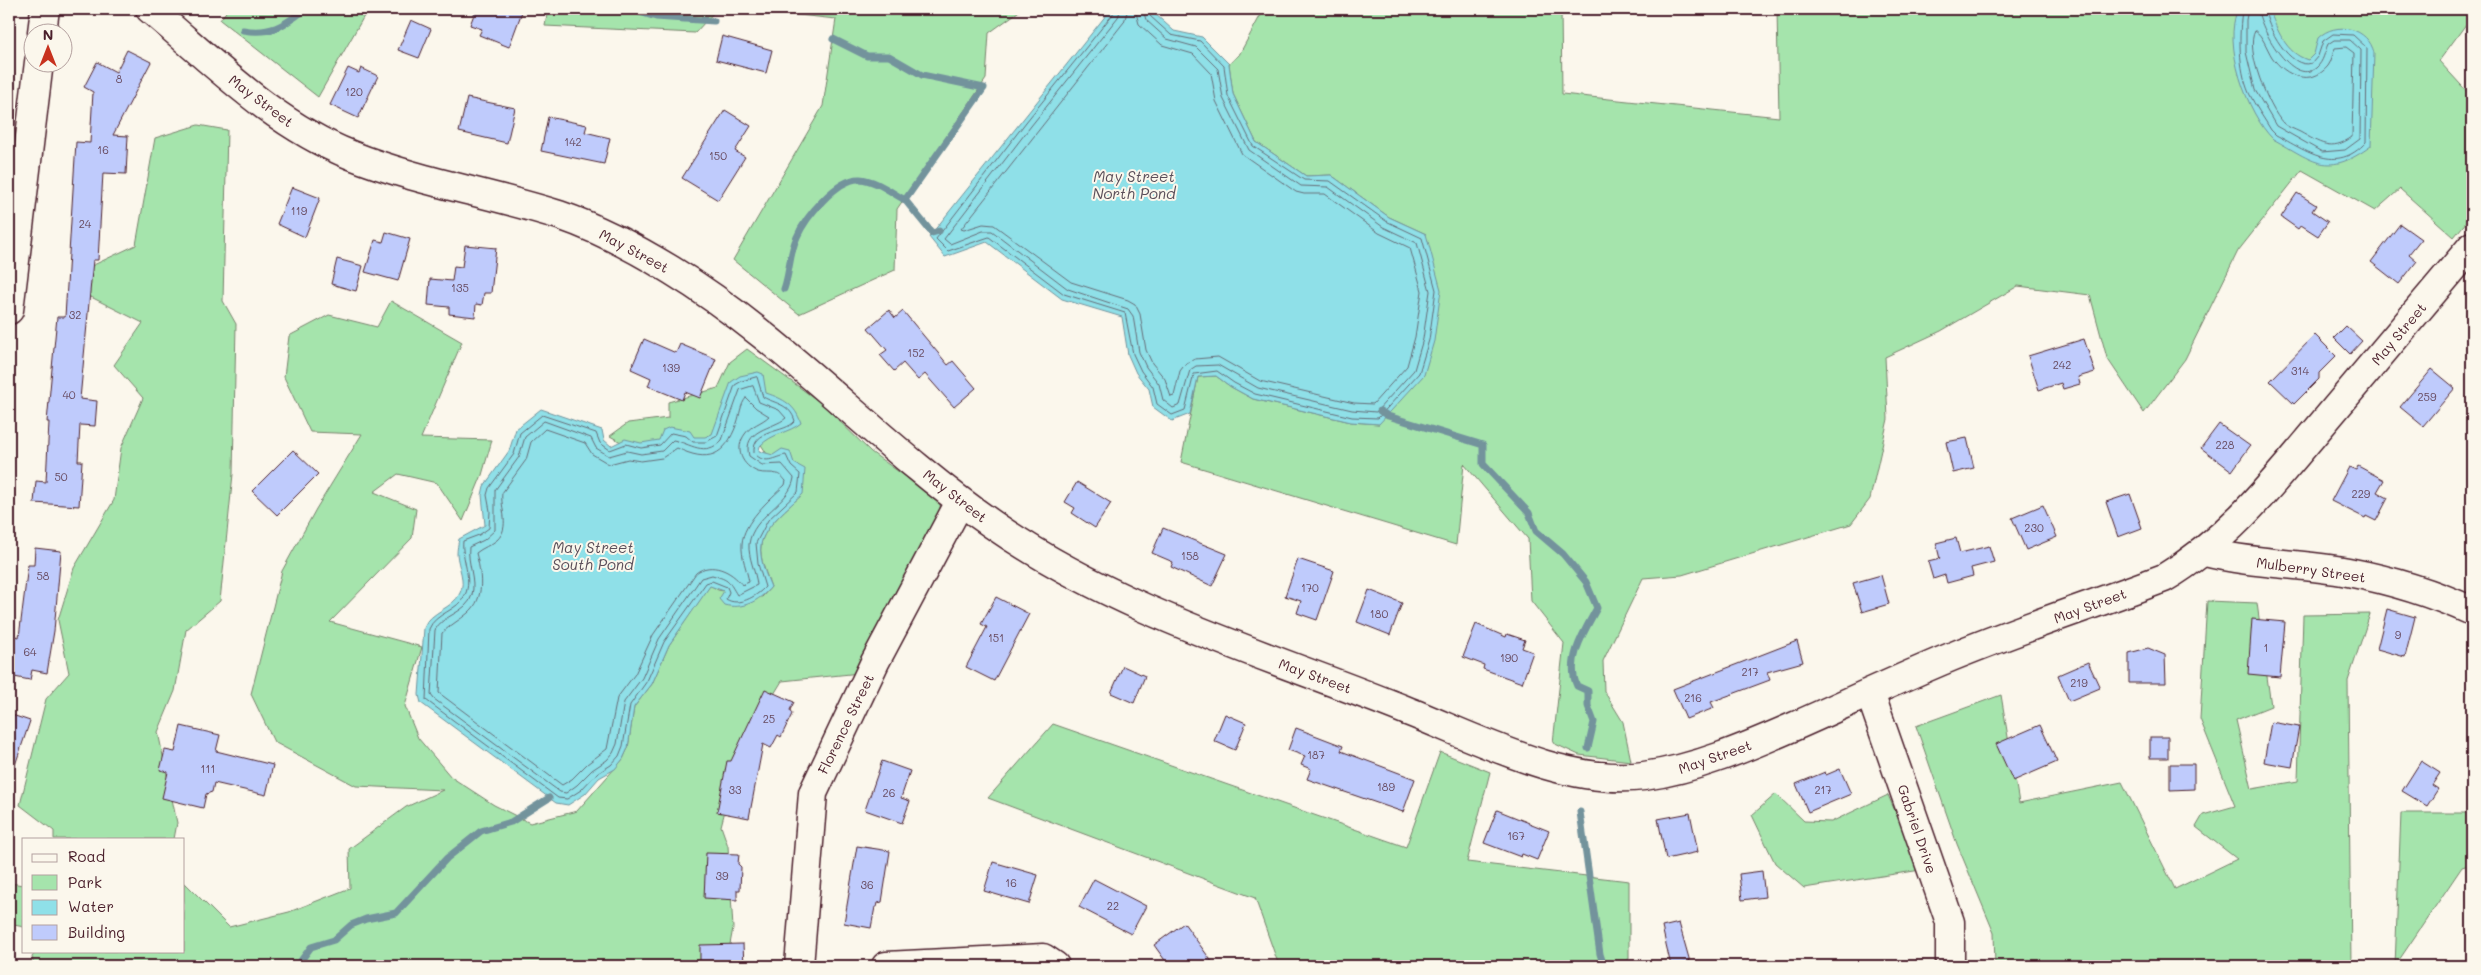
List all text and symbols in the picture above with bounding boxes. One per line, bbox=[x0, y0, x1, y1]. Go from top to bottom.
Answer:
north arrow bbox=[22, 22, 72, 72]
text: N bbox=[43, 25, 53, 44]
street label: May Street bbox=[225, 70, 297, 131]
house number: 8 bbox=[116, 71, 123, 86]
house number: 120 bbox=[345, 84, 363, 99]
house number: 142 bbox=[564, 134, 582, 149]
house number: 16 bbox=[97, 142, 109, 157]
house number: 150 bbox=[709, 148, 727, 163]
water label: May Street North Pond bbox=[1092, 166, 1177, 203]
house number: 119 bbox=[291, 203, 308, 218]
house number: 24 bbox=[79, 216, 92, 231]
street label: May Street bbox=[596, 224, 672, 277]
house number: 135 bbox=[451, 280, 469, 295]
street label: May Street bbox=[2367, 298, 2430, 369]
house number: 32 bbox=[69, 307, 81, 322]
house number: 152 bbox=[907, 345, 925, 360]
house number: 242 bbox=[2053, 357, 2071, 372]
house number: 139 bbox=[662, 360, 680, 375]
house number: 314 bbox=[2291, 363, 2309, 378]
house number: 40 bbox=[62, 387, 76, 402]
house number: 259 bbox=[2417, 389, 2437, 404]
house number: 228 bbox=[2216, 437, 2235, 452]
street label: May Street bbox=[919, 465, 991, 527]
house number: 50 bbox=[54, 469, 68, 484]
house number: 229 bbox=[2352, 486, 2371, 501]
house number: 230 bbox=[2024, 520, 2044, 535]
water label: May Street South Pond bbox=[552, 537, 635, 574]
house number: 158 bbox=[1181, 548, 1199, 563]
street label: Mulberry Street bbox=[2255, 552, 2367, 587]
house number: 58 bbox=[36, 568, 50, 583]
house number: 170 bbox=[1301, 580, 1319, 595]
street label: May Street bbox=[2051, 584, 2129, 627]
house number: 180 bbox=[1370, 606, 1388, 621]
house number: 9 bbox=[2395, 627, 2402, 642]
house number: 151 bbox=[988, 630, 1004, 645]
house number: 1 bbox=[2264, 640, 2268, 655]
house number: 64 bbox=[23, 644, 37, 659]
house number: 190 bbox=[1500, 650, 1518, 665]
street label: May Street bbox=[1276, 654, 1354, 697]
house number: 217 bbox=[1741, 664, 1759, 679]
street label: Florence Street bbox=[813, 671, 878, 777]
house number: 219 bbox=[2070, 675, 2088, 690]
house number: 216 bbox=[1684, 690, 1702, 705]
house number: 25 bbox=[763, 711, 775, 726]
street label: May Street bbox=[1676, 735, 1754, 778]
house number: 187 bbox=[1307, 747, 1325, 762]
house number: 111 bbox=[201, 761, 215, 776]
house number: 189 bbox=[1377, 779, 1396, 794]
house number: 33 bbox=[729, 782, 742, 797]
house number: 217 bbox=[1814, 782, 1832, 797]
street label: Gabriel Drive bbox=[1893, 782, 1942, 876]
house number: 26 bbox=[883, 785, 895, 800]
house number: 167 bbox=[1507, 828, 1525, 843]
legend bbox=[22, 838, 185, 952]
text: Road bbox=[68, 846, 105, 866]
house number: 39 bbox=[716, 868, 729, 883]
text: Park bbox=[68, 872, 102, 892]
house number: 16 bbox=[1005, 875, 1017, 890]
house number: 36 bbox=[860, 877, 874, 892]
text: Water bbox=[68, 896, 114, 916]
house number: 22 bbox=[1107, 898, 1119, 913]
text: Building bbox=[68, 922, 125, 942]

